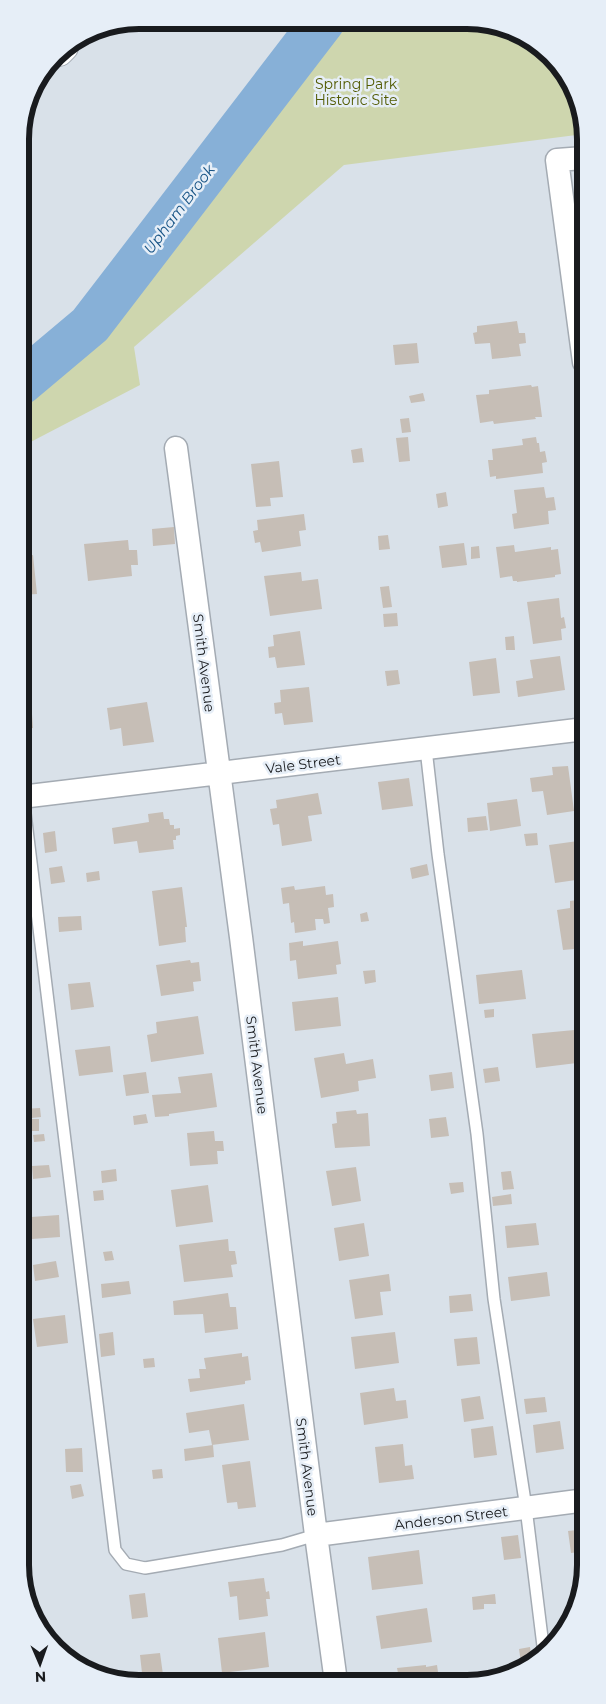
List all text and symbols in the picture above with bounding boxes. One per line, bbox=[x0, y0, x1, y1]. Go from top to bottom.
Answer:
park label: Spring Park Historic Site bbox=[314, 75, 398, 109]
water label: Upham Brook bbox=[139, 160, 219, 257]
street label: Smith Avenue bbox=[189, 613, 219, 713]
street label: Vale Street bbox=[264, 750, 342, 778]
street label: Smith Avenue bbox=[242, 1015, 272, 1115]
street label: Smith Avenue bbox=[292, 1417, 322, 1517]
street label: Anderson Street bbox=[393, 1502, 509, 1534]
north arrow bbox=[15, 1639, 65, 1689]
text: N bbox=[34, 1668, 46, 1686]

